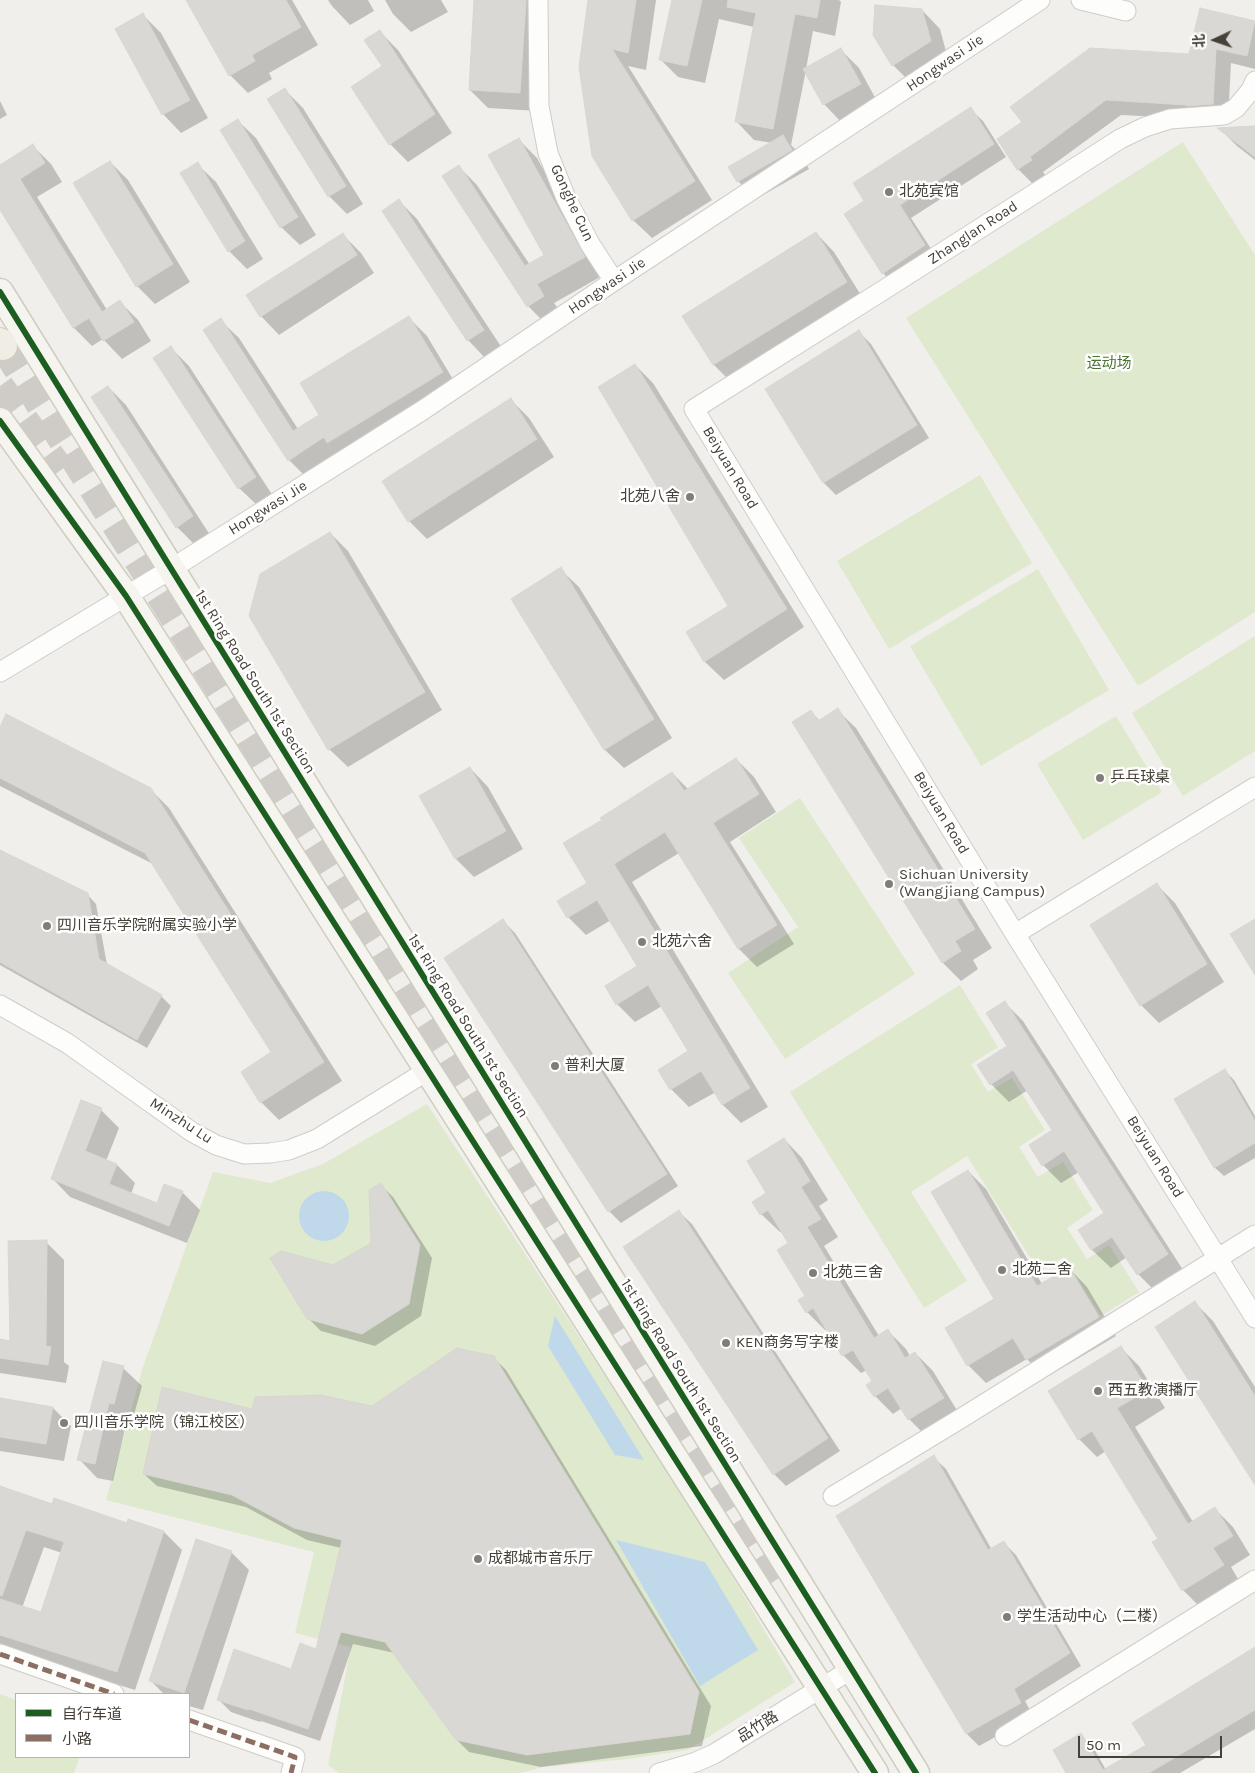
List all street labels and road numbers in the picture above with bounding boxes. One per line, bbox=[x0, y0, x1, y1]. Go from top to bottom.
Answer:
street label: Hongwasi Jie bbox=[903, 31, 987, 95]
street label: Gonghe Cun bbox=[546, 162, 598, 244]
street label: Zhanglan Road bbox=[925, 197, 1021, 269]
street label: Hongwasi Jie bbox=[565, 254, 649, 318]
street label: Beiyuan Road bbox=[698, 424, 762, 512]
street label: Hongwasi Jie bbox=[225, 477, 311, 539]
street label: 1st Ring Road South 1st Section bbox=[191, 587, 319, 777]
street label: Beiyuan Road bbox=[909, 769, 973, 857]
street label: 1st Ring Road South 1st Section bbox=[404, 931, 532, 1121]
street label: Minzhu Lu bbox=[146, 1094, 216, 1148]
street label: Beiyuan Road bbox=[1123, 1113, 1187, 1201]
street label: 1st Ring Road South 1st Section bbox=[617, 1276, 745, 1466]
street label: 品竹路 bbox=[734, 1707, 782, 1747]

